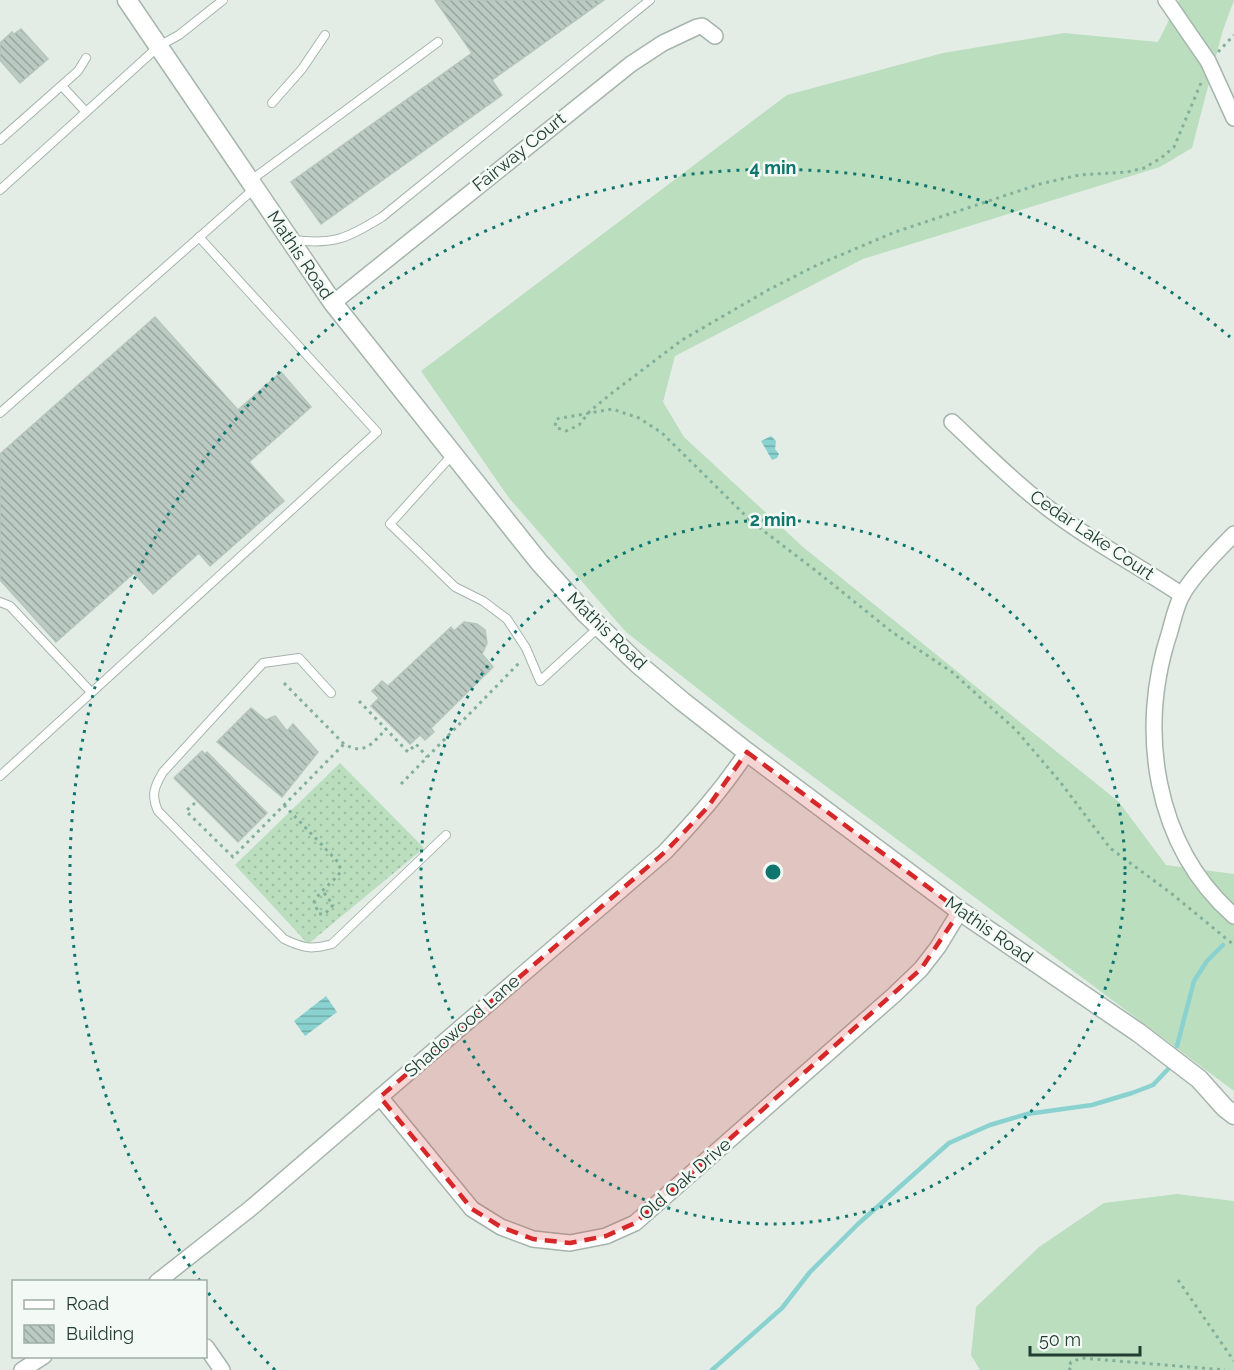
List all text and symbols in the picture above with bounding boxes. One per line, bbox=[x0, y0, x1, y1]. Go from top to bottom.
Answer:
street label: Fairway Court bbox=[468, 108, 569, 195]
text: 4 min bbox=[750, 157, 796, 178]
street label: Mathis Road bbox=[263, 206, 338, 303]
street label: Cedar Lake Court bbox=[1026, 485, 1158, 584]
text: 2 min bbox=[750, 509, 796, 530]
street label: Mathis Road bbox=[563, 588, 651, 674]
centre of rings bbox=[763, 862, 783, 882]
street label: Mathis Road bbox=[941, 892, 1037, 968]
street label: Shadowood Lane bbox=[400, 970, 524, 1081]
street label: Old Oak Drive bbox=[635, 1133, 735, 1224]
legend bbox=[12, 1280, 207, 1358]
text: Road bbox=[66, 1293, 109, 1314]
scale bar bbox=[1030, 1319, 1140, 1357]
text: Building bbox=[66, 1323, 134, 1344]
text: 50 m bbox=[1039, 1329, 1081, 1350]

